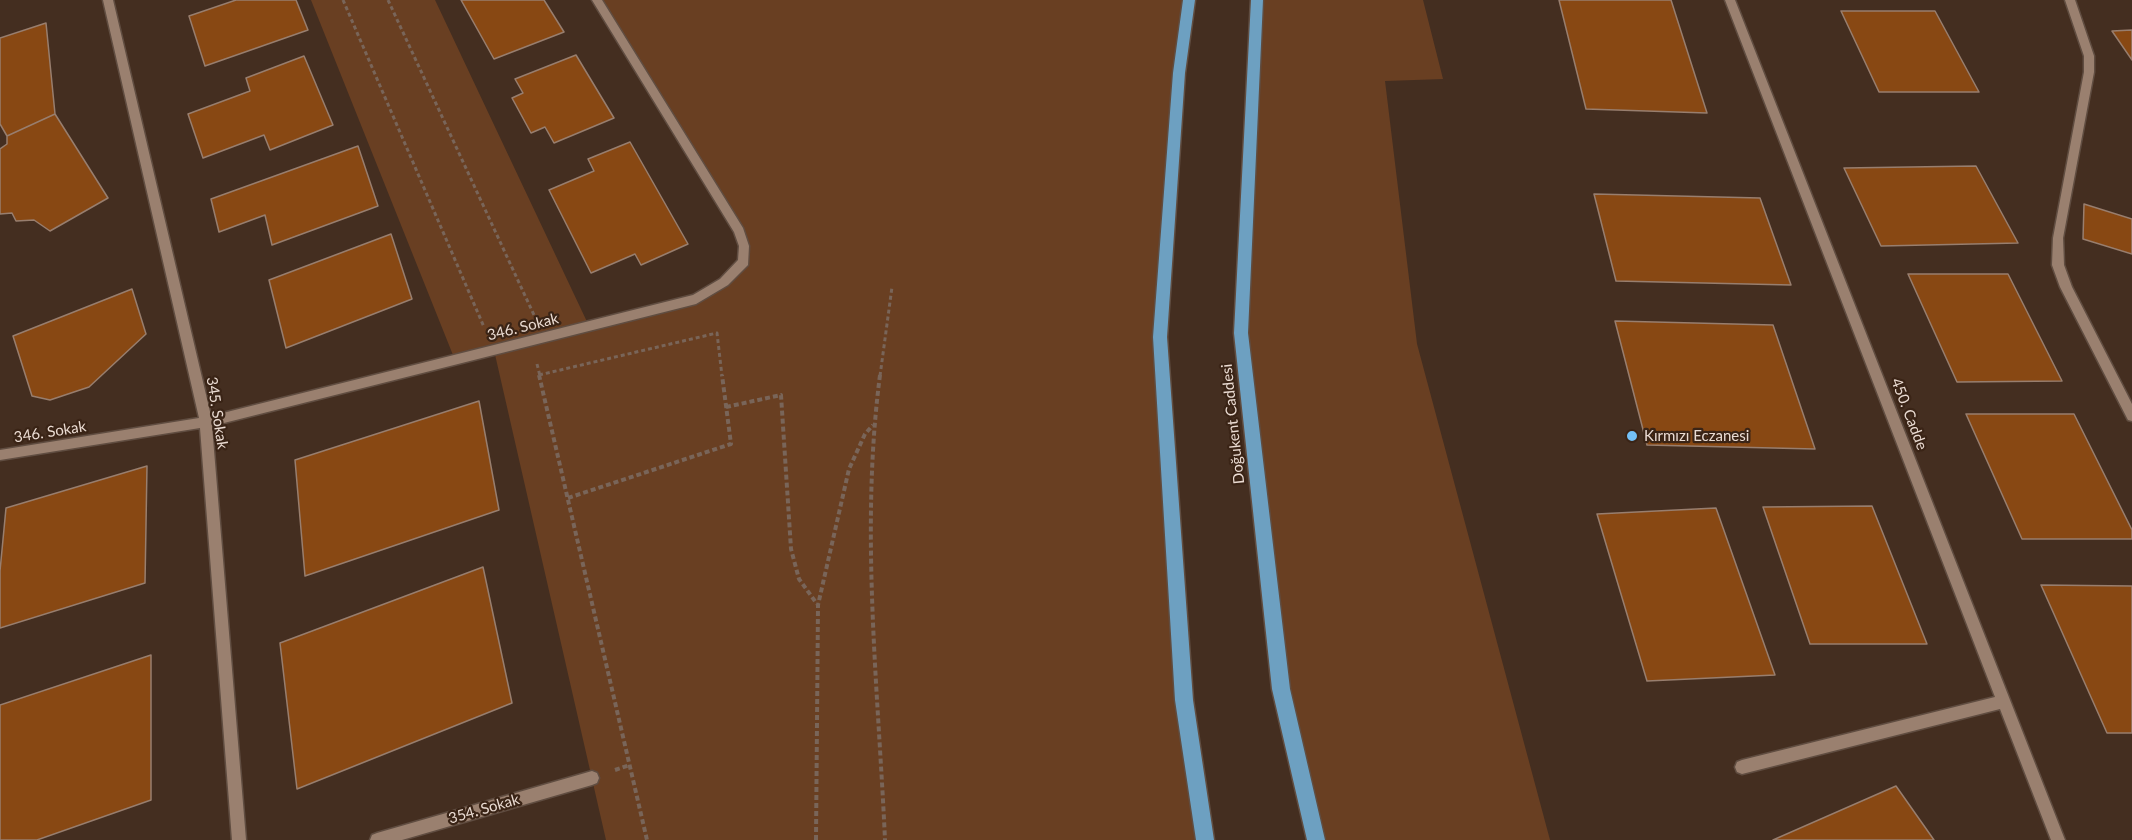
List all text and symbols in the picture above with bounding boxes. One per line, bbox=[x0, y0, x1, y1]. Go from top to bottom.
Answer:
street label: 346. Sokak bbox=[486, 309, 560, 345]
street label: Doğukent Caddesi bbox=[1218, 363, 1248, 485]
street label: 450. Cadde bbox=[1887, 375, 1931, 453]
street label: 345. Sokak bbox=[202, 376, 232, 450]
street label: 346. Sokak bbox=[13, 417, 87, 447]
place label: Kırmızı Eczanesi bbox=[1644, 427, 1749, 445]
marker: Kırmızı Eczanesi bbox=[1625, 429, 1639, 443]
street label: 354. Sokak bbox=[447, 790, 521, 828]

